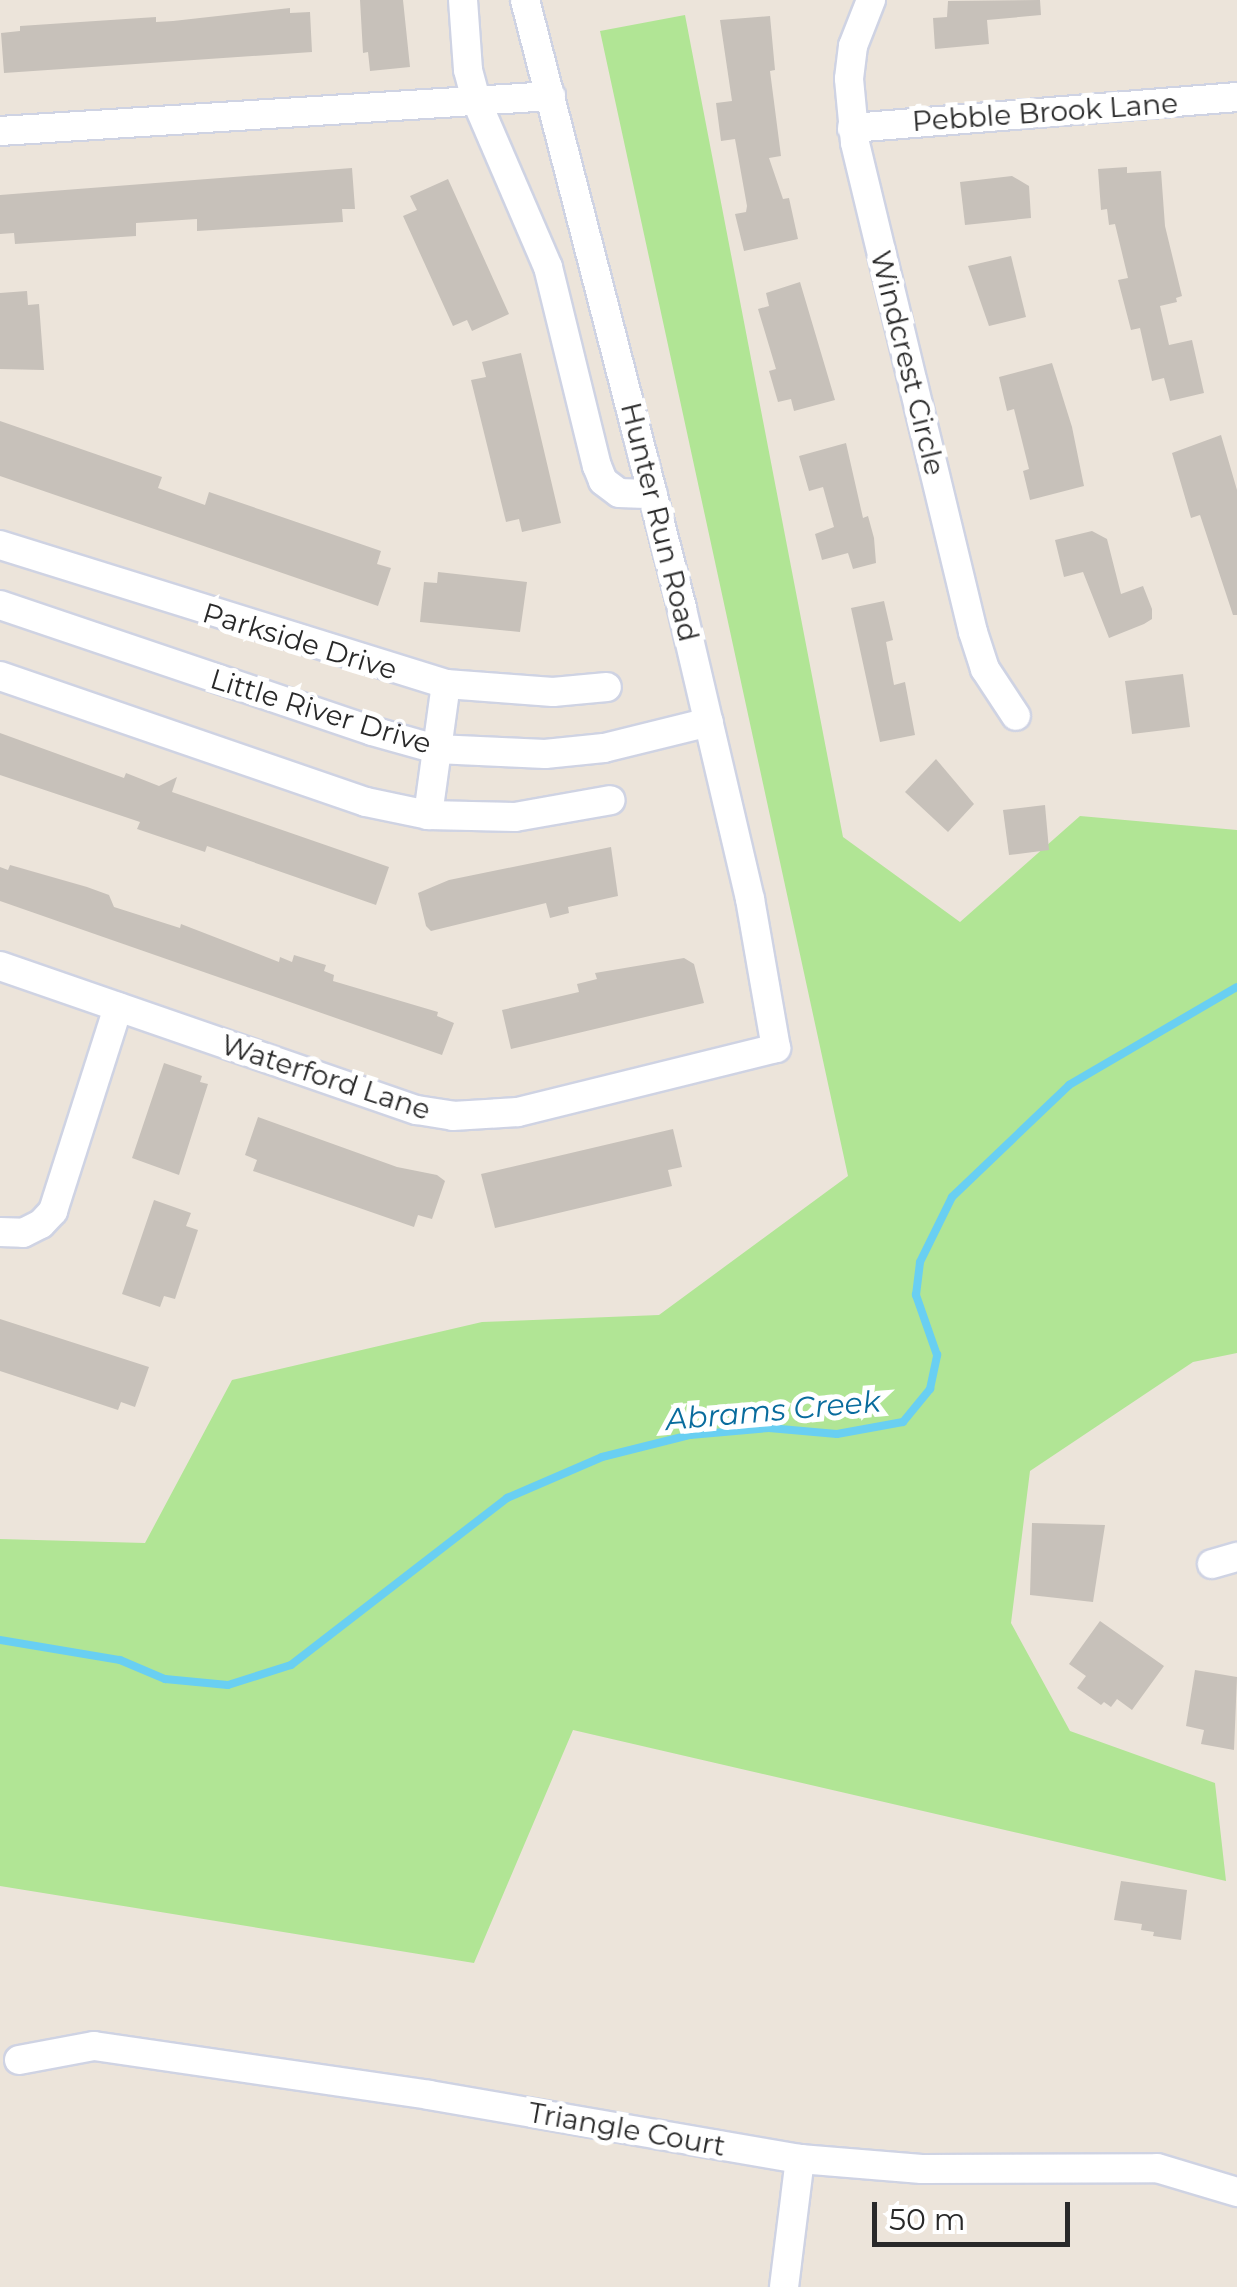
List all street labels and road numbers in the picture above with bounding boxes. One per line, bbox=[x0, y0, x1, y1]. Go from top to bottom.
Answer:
street label: Pebble Brook Lane bbox=[911, 86, 1179, 138]
street label: Windcrest Circle bbox=[864, 247, 952, 479]
street label: Hunter Run Road bbox=[614, 399, 706, 645]
street label: Parkside Drive bbox=[199, 596, 401, 686]
street label: Little River Drive bbox=[206, 661, 436, 761]
street label: Waterford Lane bbox=[217, 1027, 435, 1127]
street label: Triangle Court bbox=[526, 2095, 728, 2163]

